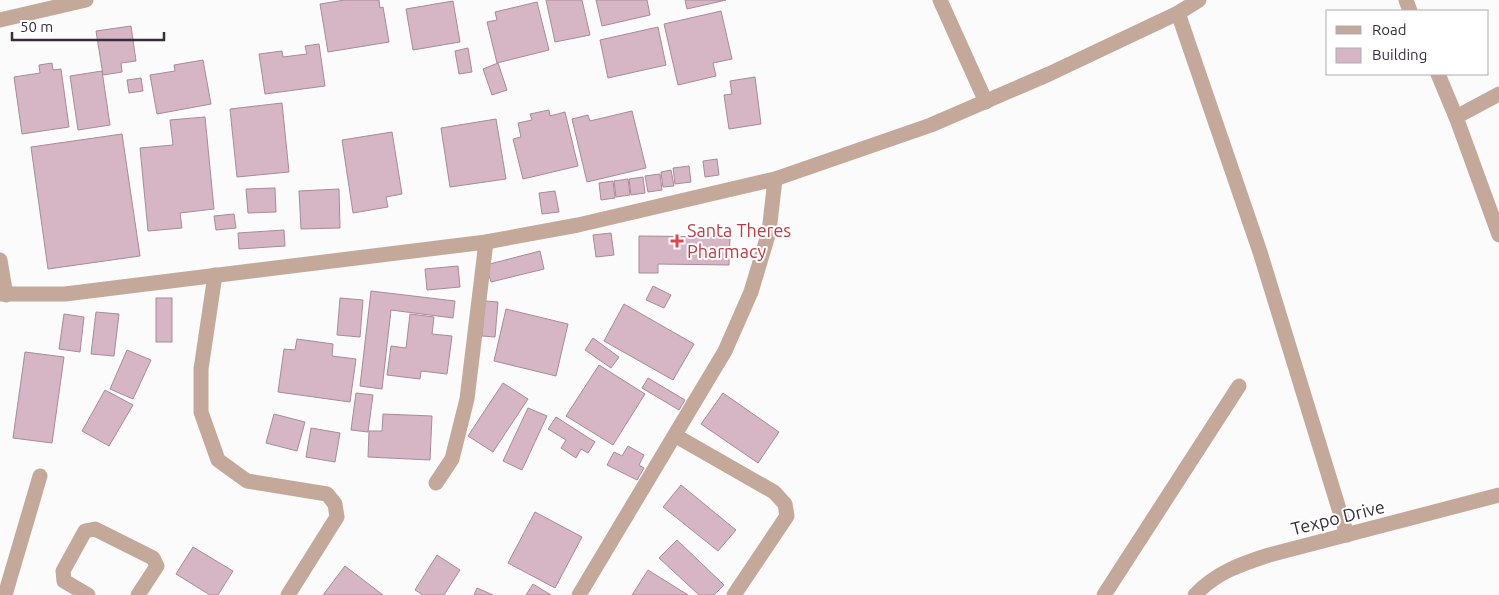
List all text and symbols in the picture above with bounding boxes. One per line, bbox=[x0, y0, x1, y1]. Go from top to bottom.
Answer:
scale bar bbox=[12, 10, 165, 42]
legend bbox=[1326, 10, 1489, 75]
text: 50 m bbox=[20, 18, 53, 35]
text: Road bbox=[1372, 21, 1407, 38]
text: Building bbox=[1372, 46, 1427, 63]
place label: Santa Theres Pharmacy bbox=[687, 220, 791, 261]
marker: Santa Theres Pharmacy bbox=[671, 235, 683, 247]
street label: Texpo Drive bbox=[1289, 496, 1387, 538]

